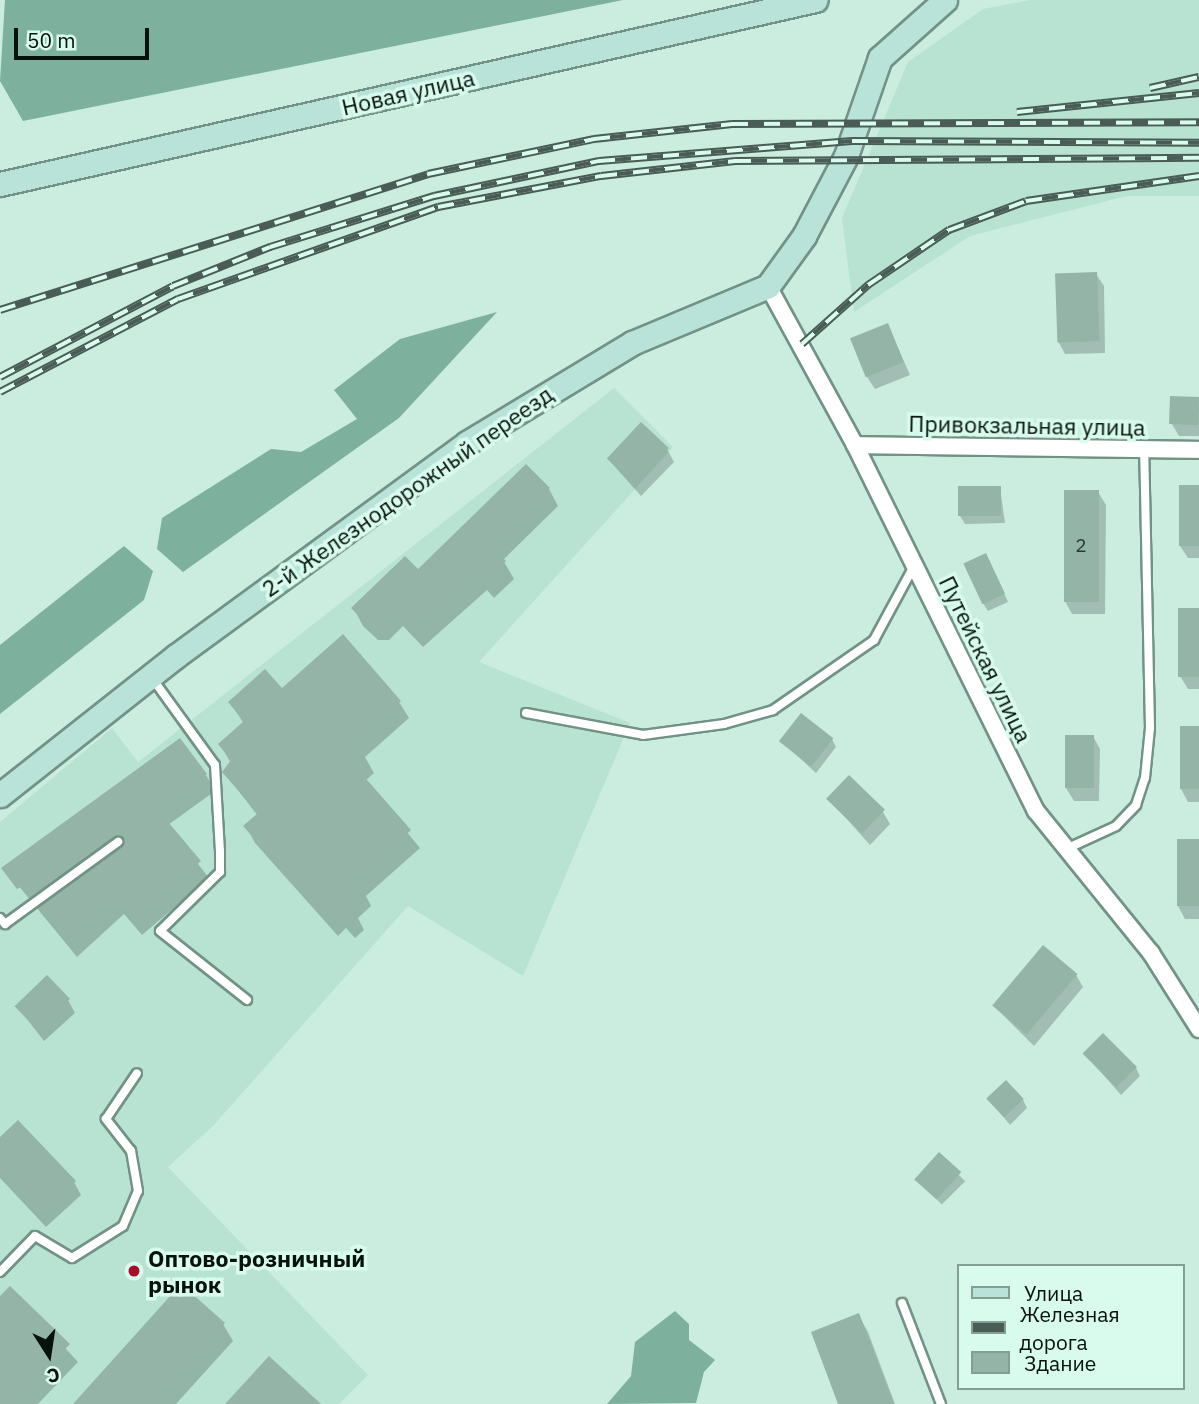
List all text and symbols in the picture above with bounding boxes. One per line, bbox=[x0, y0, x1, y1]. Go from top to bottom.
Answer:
scale bar bbox=[18, 14, 152, 58]
text: 50 m bbox=[27, 26, 76, 54]
street label: Новая улица bbox=[339, 63, 477, 121]
street label: 2-й Железнодорожный переезд bbox=[256, 380, 558, 602]
street label: Привокзальная улица bbox=[908, 409, 1146, 441]
house number: 2 bbox=[1075, 535, 1087, 557]
street label: Путейская улица bbox=[934, 571, 1038, 747]
place label: Оптово-розничный рынок bbox=[148, 1244, 365, 1298]
marker: Оптово-розничный рынок bbox=[126, 1263, 142, 1279]
legend bbox=[958, 1264, 1185, 1390]
text: Улица bbox=[1024, 1279, 1083, 1307]
text: Железная дорога bbox=[1020, 1300, 1120, 1356]
north arrow bbox=[14, 1320, 84, 1390]
text: Здание bbox=[1024, 1349, 1096, 1377]
text: С bbox=[45, 1363, 62, 1389]

